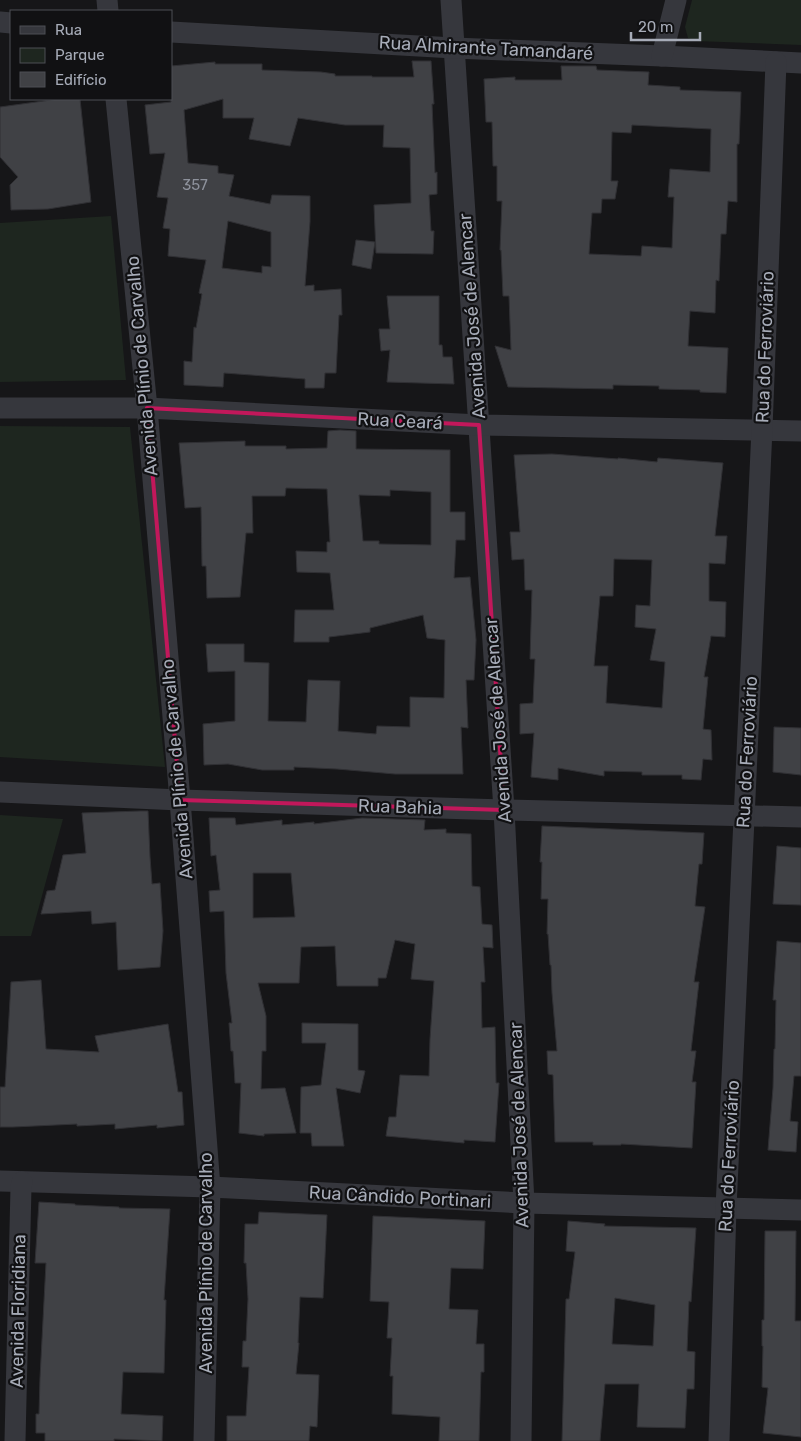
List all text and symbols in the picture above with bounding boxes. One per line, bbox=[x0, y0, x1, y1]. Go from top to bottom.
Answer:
legend bbox=[10, 10, 172, 100]
scale bar bbox=[631, 10, 700, 42]
text: 20 m bbox=[638, 18, 673, 36]
text: Rua bbox=[55, 21, 82, 39]
street label: Rua Almirante Tamandaré bbox=[378, 31, 594, 65]
text: Parque bbox=[55, 46, 105, 64]
text: Edifício bbox=[55, 71, 107, 89]
house number: 357 bbox=[182, 176, 208, 194]
street label: Avenida José de Alencar bbox=[454, 212, 490, 419]
street label: Avenida Plínio de Carvalho bbox=[121, 255, 163, 477]
street label: Rua do Ferroviário bbox=[751, 271, 779, 423]
street label: Rua Ceará bbox=[357, 408, 443, 434]
street label: Avenida José de Alencar bbox=[480, 616, 516, 823]
street label: Avenida Plínio de Carvalho bbox=[156, 658, 198, 880]
street label: Rua do Ferroviário bbox=[732, 675, 762, 829]
street label: Rua Bahia bbox=[358, 795, 442, 819]
street label: Avenida José de Alencar bbox=[504, 1022, 534, 1228]
street label: Rua do Ferroviário bbox=[714, 1079, 744, 1233]
street label: Avenida Plínio de Carvalho bbox=[195, 1152, 217, 1374]
street label: Rua Cândido Portinari bbox=[308, 1181, 492, 1213]
street label: Avenida Floridiana bbox=[6, 1234, 30, 1388]

